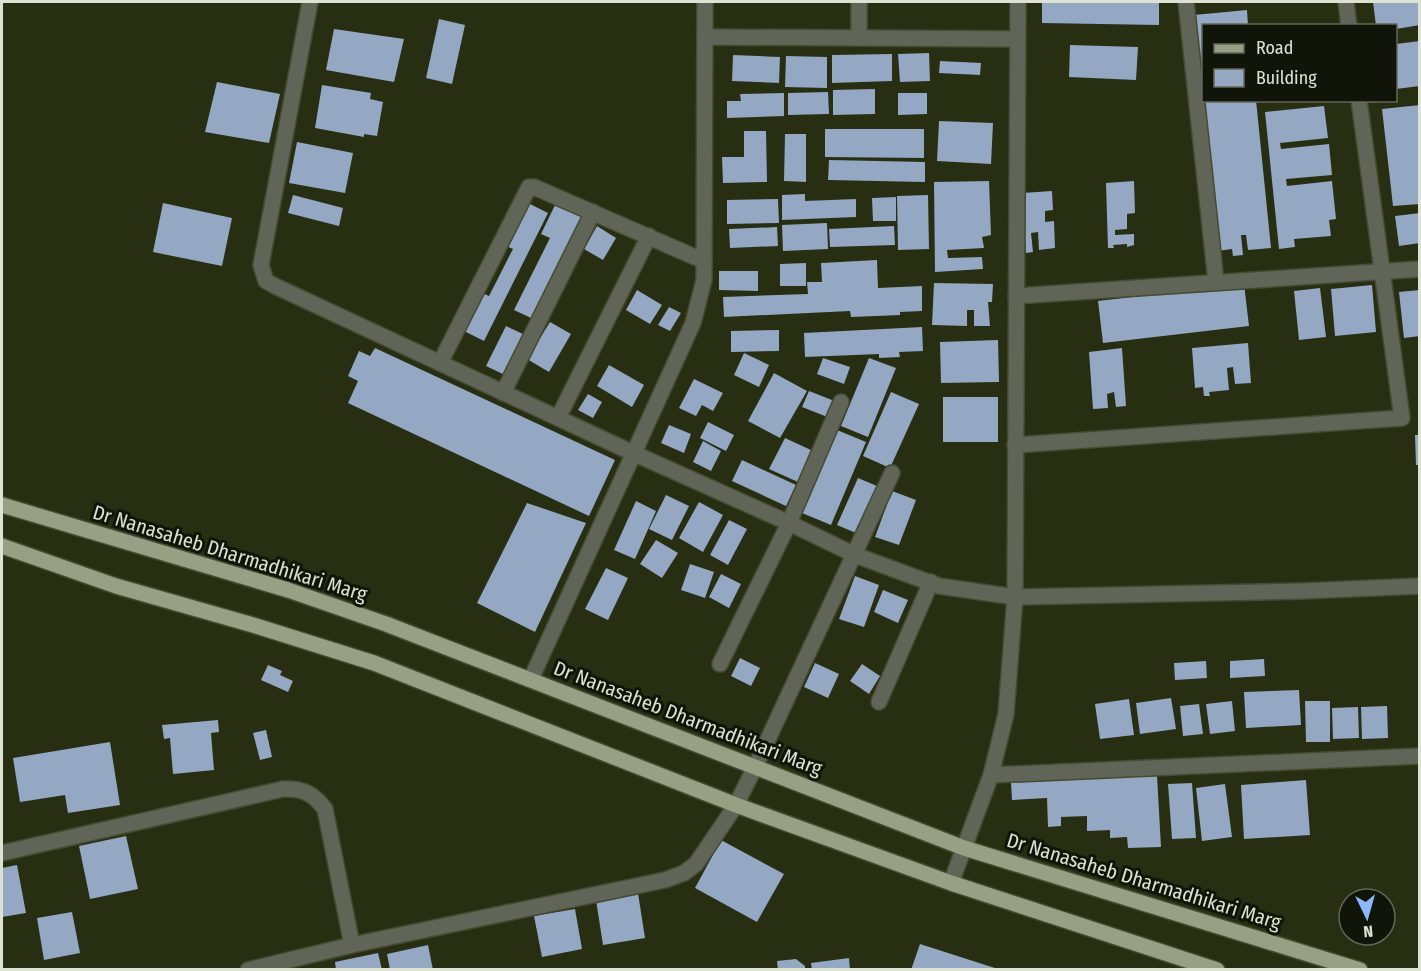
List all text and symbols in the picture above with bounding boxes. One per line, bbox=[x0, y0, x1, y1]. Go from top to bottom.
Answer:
legend bbox=[1202, 24, 1397, 102]
text: Road bbox=[1256, 37, 1293, 59]
text: Building bbox=[1256, 67, 1317, 89]
street label: Dr Nanasaheb Dharmadhikari Marg bbox=[90, 500, 371, 606]
street label: Dr Nanasaheb Dharmadhikari Marg bbox=[550, 656, 826, 781]
street label: Dr Nanasaheb Dharmadhikari Marg bbox=[1004, 828, 1285, 934]
north arrow bbox=[1337, 887, 1397, 947]
text: N bbox=[1363, 922, 1374, 941]

